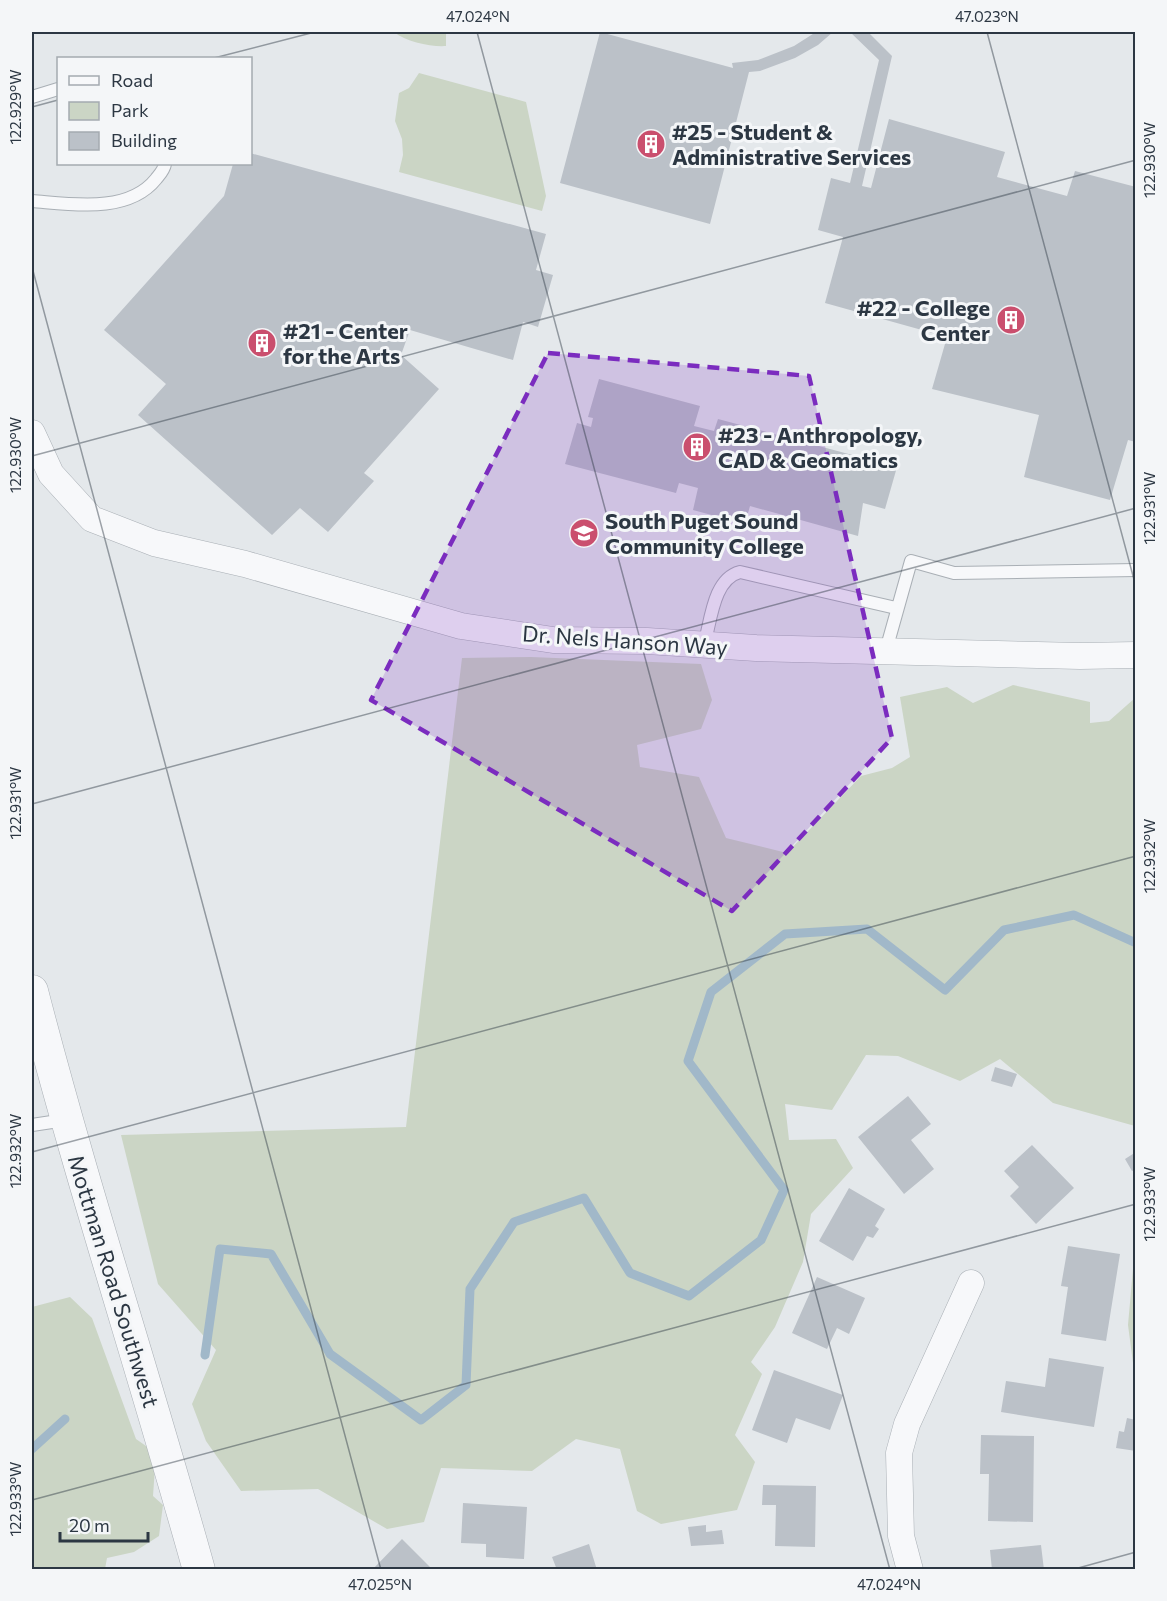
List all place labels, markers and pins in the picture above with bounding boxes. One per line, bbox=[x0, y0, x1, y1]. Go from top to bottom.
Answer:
place label: #25 - Student & Administrative Services bbox=[672, 118, 911, 170]
building icon: #25 - Student & Administrative Services bbox=[635, 128, 667, 160]
place label: #22 - College Center bbox=[857, 294, 990, 346]
building icon: #22 - College Center bbox=[995, 304, 1027, 336]
place label: #21 - Center for the Arts bbox=[283, 317, 408, 369]
building icon: #21 - Center for the Arts bbox=[246, 327, 278, 359]
place label: #23 - Anthropology, CAD & Geomatics bbox=[718, 421, 923, 473]
building icon: #23 - Anthropology, CAD & Geomatics bbox=[681, 431, 713, 463]
place label: South Puget Sound Community College bbox=[605, 507, 804, 559]
school or university icon: South Puget Sound Community College bbox=[568, 517, 600, 549]

